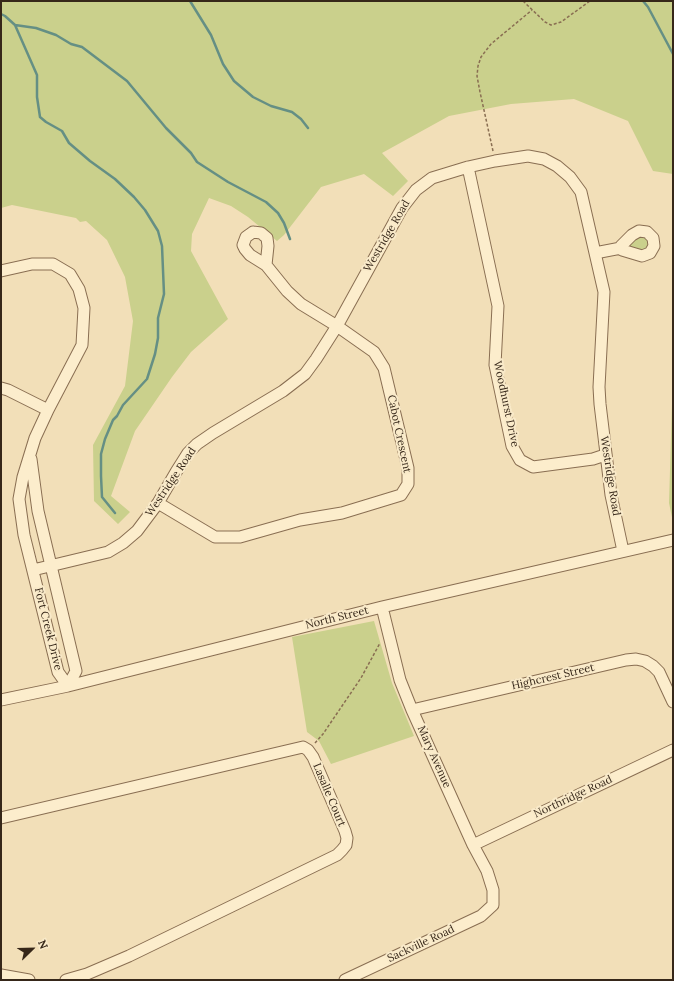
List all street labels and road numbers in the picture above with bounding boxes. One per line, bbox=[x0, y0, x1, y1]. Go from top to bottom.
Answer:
street label: Westridge Road bbox=[361, 198, 413, 274]
street label: Woodhurst Drive bbox=[490, 360, 522, 448]
street label: Cabot Crescent bbox=[384, 394, 414, 474]
street label: Westridge Road bbox=[597, 435, 623, 517]
street label: Westridge Road bbox=[143, 445, 199, 519]
street label: Fort Creek Drive bbox=[31, 586, 65, 672]
street label: North Street bbox=[304, 604, 370, 632]
street label: Highcrest Street bbox=[510, 661, 596, 693]
street label: Mary Avenue bbox=[414, 724, 454, 790]
street label: Lasalle Court bbox=[310, 761, 348, 829]
street label: Northridge Road bbox=[532, 773, 614, 821]
street label: Sackville Road bbox=[385, 923, 457, 965]

